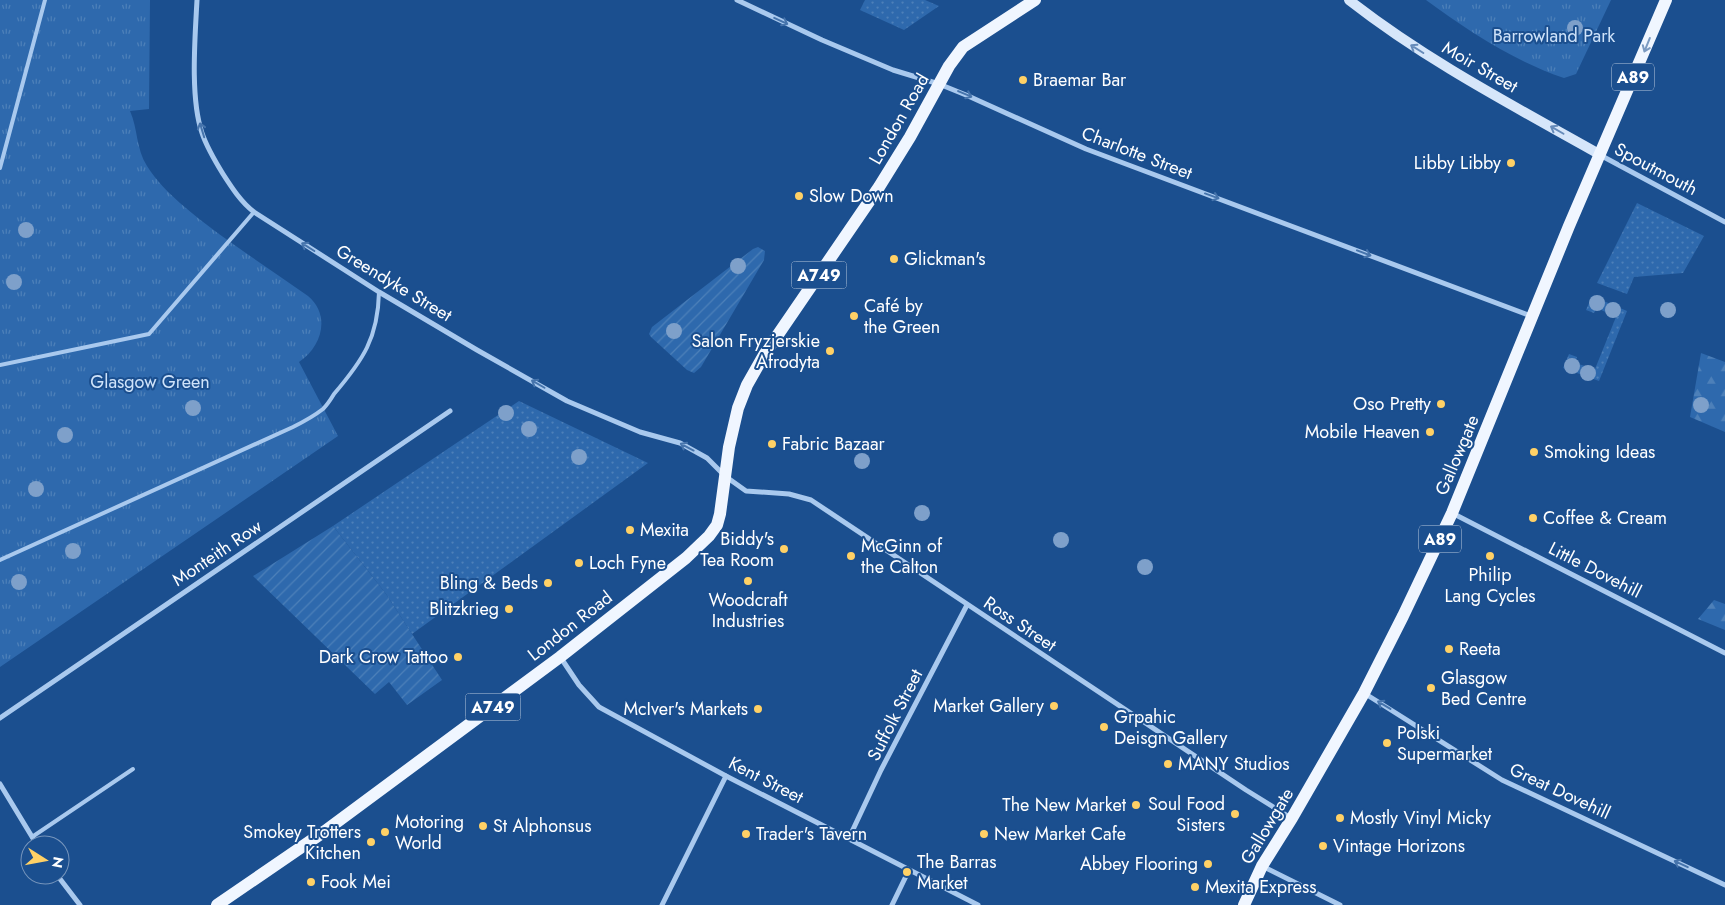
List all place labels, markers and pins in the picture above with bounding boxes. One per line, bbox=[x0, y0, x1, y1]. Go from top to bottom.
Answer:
place label: Braemar Bar bbox=[1033, 67, 1127, 93]
marker: Braemar Bar bbox=[1017, 74, 1029, 86]
place label: Libby Libby bbox=[1414, 150, 1501, 176]
marker: Libby Libby bbox=[1505, 157, 1517, 169]
place label: Slow Down bbox=[809, 183, 894, 209]
marker: Slow Down bbox=[793, 190, 805, 202]
place label: Glickman's bbox=[904, 246, 986, 272]
marker: Glickman's bbox=[888, 253, 900, 265]
place label: Café by the Green bbox=[864, 293, 940, 340]
marker: Café by the Green bbox=[848, 310, 860, 322]
place label: Salon Fryzjerskie Afrodyta bbox=[691, 328, 820, 375]
marker: Salon Fryzjerskie Afrodyta bbox=[824, 345, 836, 357]
place label: Oso Pretty bbox=[1353, 391, 1431, 417]
marker: Oso Pretty bbox=[1435, 398, 1447, 410]
place label: Mobile Heaven bbox=[1305, 419, 1420, 445]
marker: Mobile Heaven bbox=[1424, 426, 1436, 438]
place label: Fabric Bazaar bbox=[782, 431, 886, 457]
marker: Fabric Bazaar bbox=[766, 438, 778, 450]
place label: Smoking Ideas bbox=[1544, 439, 1655, 465]
marker: Smoking Ideas bbox=[1528, 446, 1540, 458]
place label: Coffee & Cream bbox=[1543, 505, 1667, 531]
marker: Coffee & Cream bbox=[1527, 512, 1539, 524]
place label: Mexita bbox=[640, 517, 689, 543]
marker: Mexita bbox=[624, 524, 636, 536]
place label: Biddy's Tea Room bbox=[700, 526, 774, 573]
place label: McGinn of the Calton bbox=[861, 533, 943, 580]
marker: Biddy's Tea Room bbox=[778, 543, 790, 555]
place label: Loch Fyne bbox=[589, 550, 666, 576]
marker: McGinn of the Calton bbox=[845, 550, 857, 562]
marker: Philip Lang Cycles bbox=[1484, 550, 1496, 562]
marker: Loch Fyne bbox=[573, 557, 585, 569]
place label: Philip Lang Cycles bbox=[1444, 562, 1536, 609]
place label: Bling & Beds bbox=[440, 570, 538, 596]
marker: Woodcraft Industries bbox=[742, 575, 754, 587]
marker: Bling & Beds bbox=[542, 577, 554, 589]
place label: Woodcraft Industries bbox=[708, 587, 788, 634]
place label: Blitzkrieg bbox=[429, 596, 499, 622]
marker: Blitzkrieg bbox=[503, 603, 515, 615]
place label: Reeta bbox=[1459, 636, 1501, 662]
marker: Reeta bbox=[1443, 643, 1455, 655]
place label: Dark Crow Tattoo bbox=[319, 644, 448, 670]
marker: Dark Crow Tattoo bbox=[452, 651, 464, 663]
place label: Glasgow Bed Centre bbox=[1441, 665, 1527, 712]
marker: Glasgow Bed Centre bbox=[1425, 682, 1437, 694]
place label: Market Gallery bbox=[933, 693, 1044, 719]
place label: McIver's Markets bbox=[623, 696, 748, 722]
marker: Market Gallery bbox=[1048, 700, 1060, 712]
marker: McIver's Markets bbox=[752, 703, 764, 715]
place label: Grpahic Deisgn Gallery bbox=[1114, 704, 1227, 751]
place label: Polski Supermarket bbox=[1397, 720, 1493, 767]
marker: Grpahic Deisgn Gallery bbox=[1098, 721, 1110, 733]
marker: Polski Supermarket bbox=[1381, 737, 1393, 749]
place label: MANY Studios bbox=[1178, 751, 1290, 777]
marker: MANY Studios bbox=[1162, 758, 1174, 770]
place label: Soul Food Sisters bbox=[1148, 791, 1225, 838]
place label: The New Market bbox=[1002, 792, 1127, 818]
marker: The New Market bbox=[1130, 799, 1142, 811]
place label: Mostly Vinyl Micky bbox=[1350, 805, 1491, 831]
marker: Soul Food Sisters bbox=[1229, 808, 1241, 820]
place label: Motoring World bbox=[395, 809, 464, 856]
marker: Mostly Vinyl Micky bbox=[1334, 812, 1346, 824]
place label: St Alphonsus bbox=[493, 813, 592, 839]
place label: Smokey Trotters Kitchen bbox=[243, 819, 361, 866]
marker: St Alphonsus bbox=[477, 820, 489, 832]
place label: Trader's Tavern bbox=[756, 821, 867, 847]
place label: New Market Cafe bbox=[994, 821, 1126, 847]
marker: Motoring World bbox=[379, 826, 391, 838]
marker: Trader's Tavern bbox=[740, 828, 752, 840]
marker: New Market Cafe bbox=[978, 828, 990, 840]
place label: Vintage Horizons bbox=[1333, 833, 1465, 859]
marker: Smokey Trotters Kitchen bbox=[365, 836, 377, 848]
marker: Vintage Horizons bbox=[1317, 840, 1329, 852]
place label: The Barras Market bbox=[917, 849, 996, 896]
place label: Abbey Flooring bbox=[1080, 851, 1198, 877]
marker: Abbey Flooring bbox=[1202, 858, 1214, 870]
marker: The Barras Market bbox=[901, 866, 913, 878]
place label: Fook Mei bbox=[321, 869, 391, 895]
place label: Mexita Express bbox=[1205, 874, 1317, 900]
marker: Fook Mei bbox=[305, 876, 317, 888]
marker: Mexita Express bbox=[1189, 881, 1201, 893]

